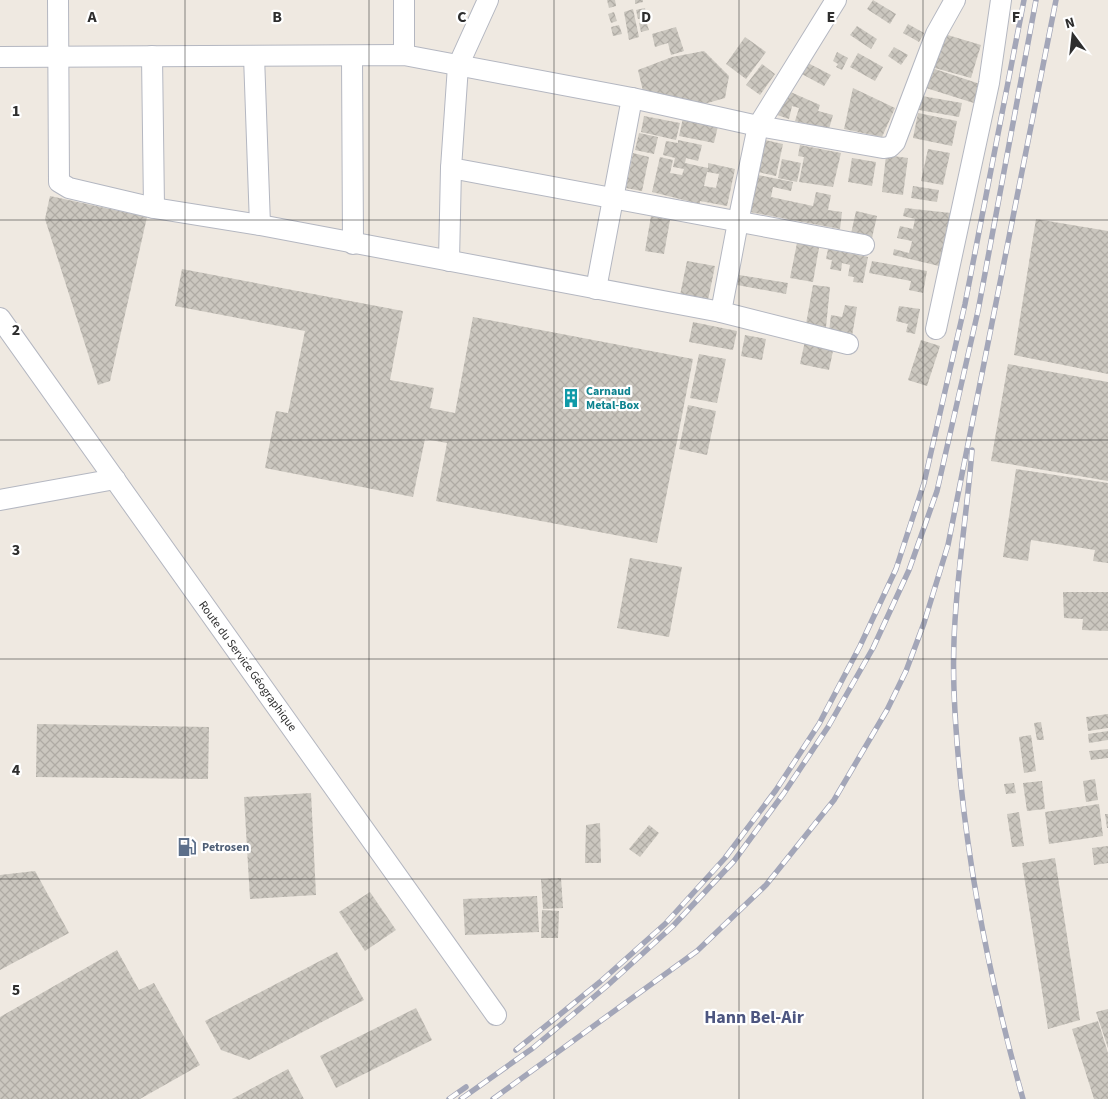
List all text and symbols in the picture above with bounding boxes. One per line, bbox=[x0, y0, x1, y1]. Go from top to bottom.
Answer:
text: A bbox=[86, 6, 97, 28]
text: B bbox=[272, 6, 282, 28]
text: C bbox=[457, 6, 467, 28]
text: D bbox=[641, 6, 651, 28]
text: E bbox=[827, 6, 835, 28]
text: F bbox=[1012, 6, 1020, 28]
north arrow bbox=[1048, 10, 1098, 60]
text: N bbox=[1063, 13, 1077, 34]
text: 1 bbox=[12, 100, 20, 122]
text: 2 bbox=[12, 319, 20, 341]
place label: Carnaud Metal-Box bbox=[586, 383, 639, 414]
building icon: Carnaud Metal-Box bbox=[560, 387, 582, 409]
text: 3 bbox=[12, 539, 20, 561]
street label: Route du Service Géographique bbox=[194, 598, 301, 735]
text: 4 bbox=[12, 759, 21, 781]
fuel station icon: Petrosen bbox=[176, 836, 198, 858]
place label: Petrosen bbox=[202, 839, 249, 856]
text: 5 bbox=[12, 979, 20, 1001]
district label: Hann Bel-Air bbox=[704, 1005, 805, 1030]

